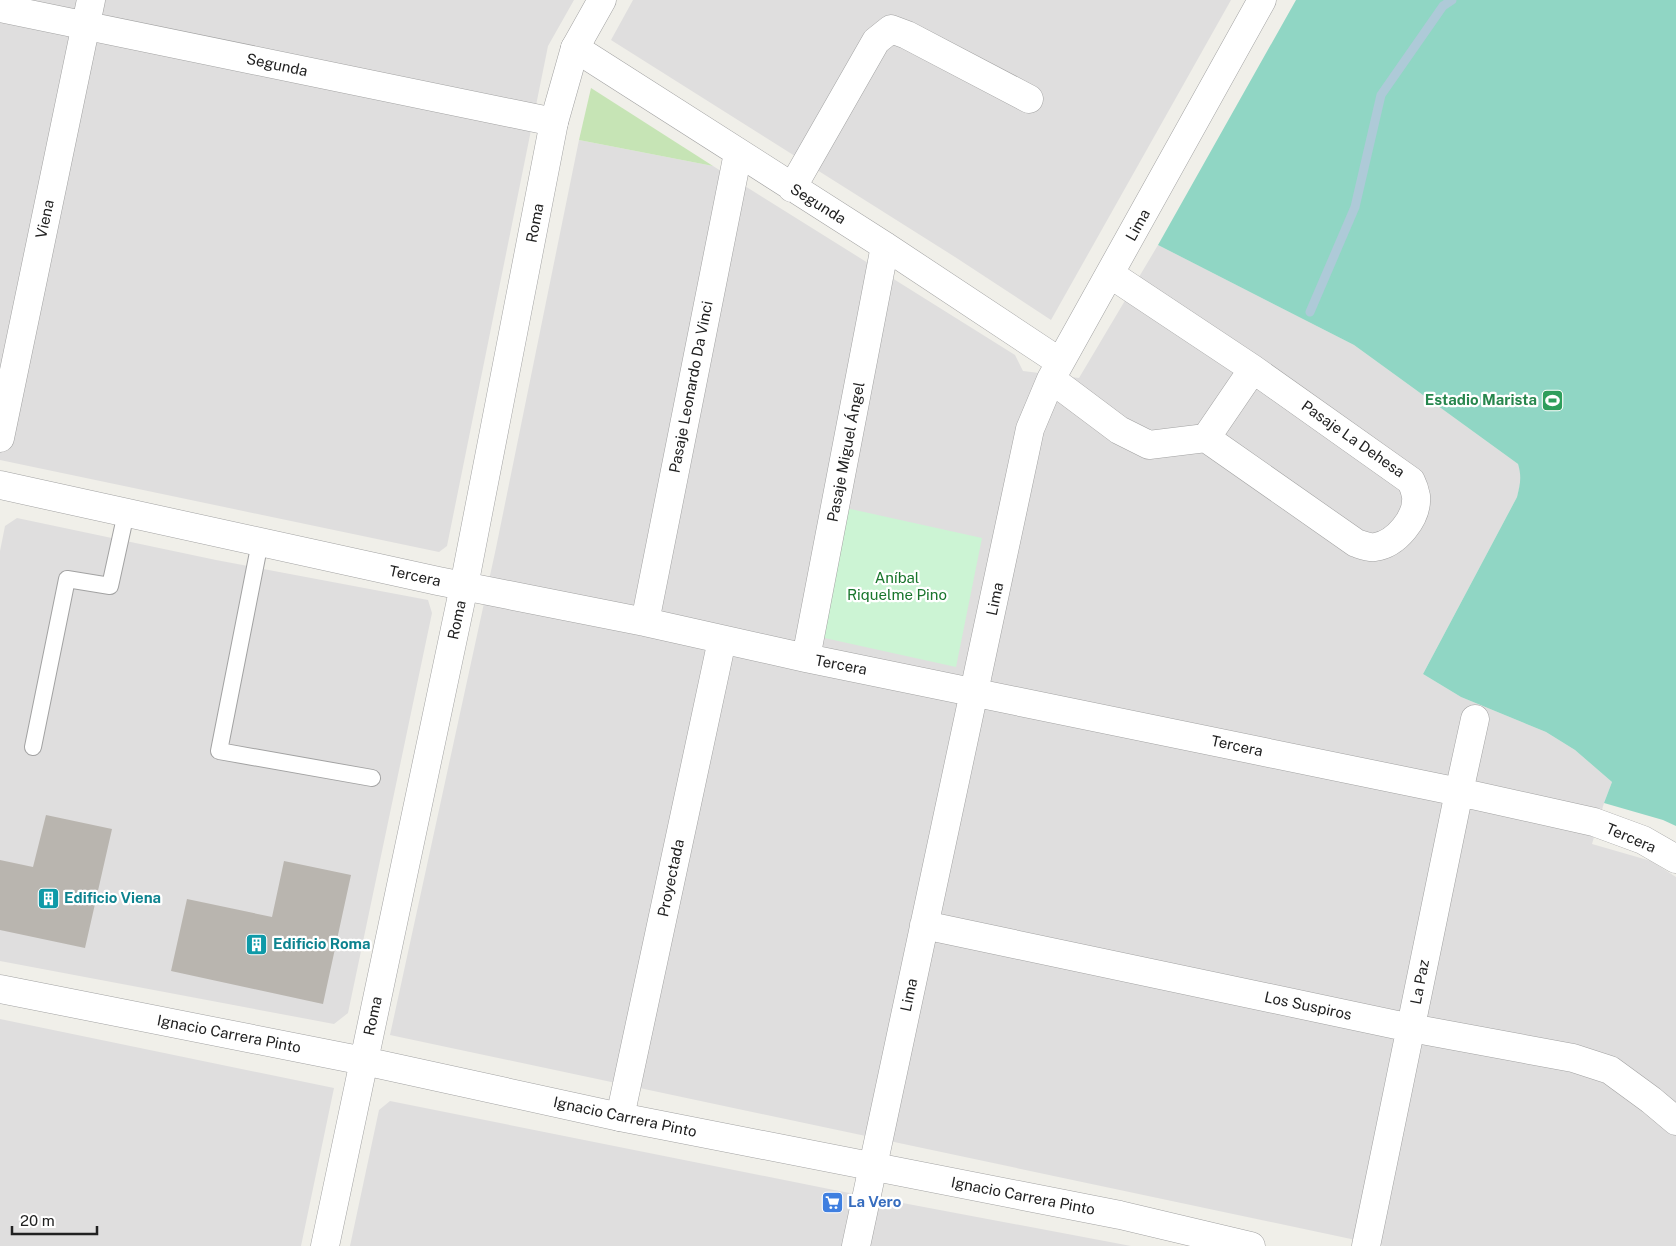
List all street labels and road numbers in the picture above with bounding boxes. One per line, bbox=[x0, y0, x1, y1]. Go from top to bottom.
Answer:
street label: Segunda bbox=[245, 50, 309, 79]
street label: Segunda bbox=[787, 180, 849, 227]
street label: Viena bbox=[32, 198, 57, 240]
street label: Roma bbox=[522, 202, 547, 244]
street label: Lima bbox=[1122, 206, 1153, 244]
street label: Pasaje Leonardo Da Vinci bbox=[665, 299, 716, 474]
street label: Pasaje Miguel Ángel bbox=[824, 380, 867, 523]
street label: Pasaje La Dehesa bbox=[1299, 397, 1408, 480]
street label: Tercera bbox=[388, 562, 443, 589]
street label: Lima bbox=[983, 581, 1006, 617]
street label: Roma bbox=[444, 599, 469, 641]
street label: Tercera bbox=[814, 651, 869, 678]
street label: Tercera bbox=[1210, 732, 1265, 759]
street label: Tercera bbox=[1604, 819, 1659, 856]
street label: Proyectada bbox=[654, 837, 687, 918]
street label: La Paz bbox=[1407, 958, 1432, 1006]
street label: Lima bbox=[897, 977, 920, 1013]
street label: Los Suspiros bbox=[1263, 988, 1353, 1023]
street label: Roma bbox=[360, 995, 385, 1037]
street label: Ignacio Carrera Pinto bbox=[156, 1011, 302, 1056]
street label: Ignacio Carrera Pinto bbox=[552, 1093, 698, 1140]
street label: Ignacio Carrera Pinto bbox=[950, 1173, 1096, 1218]

